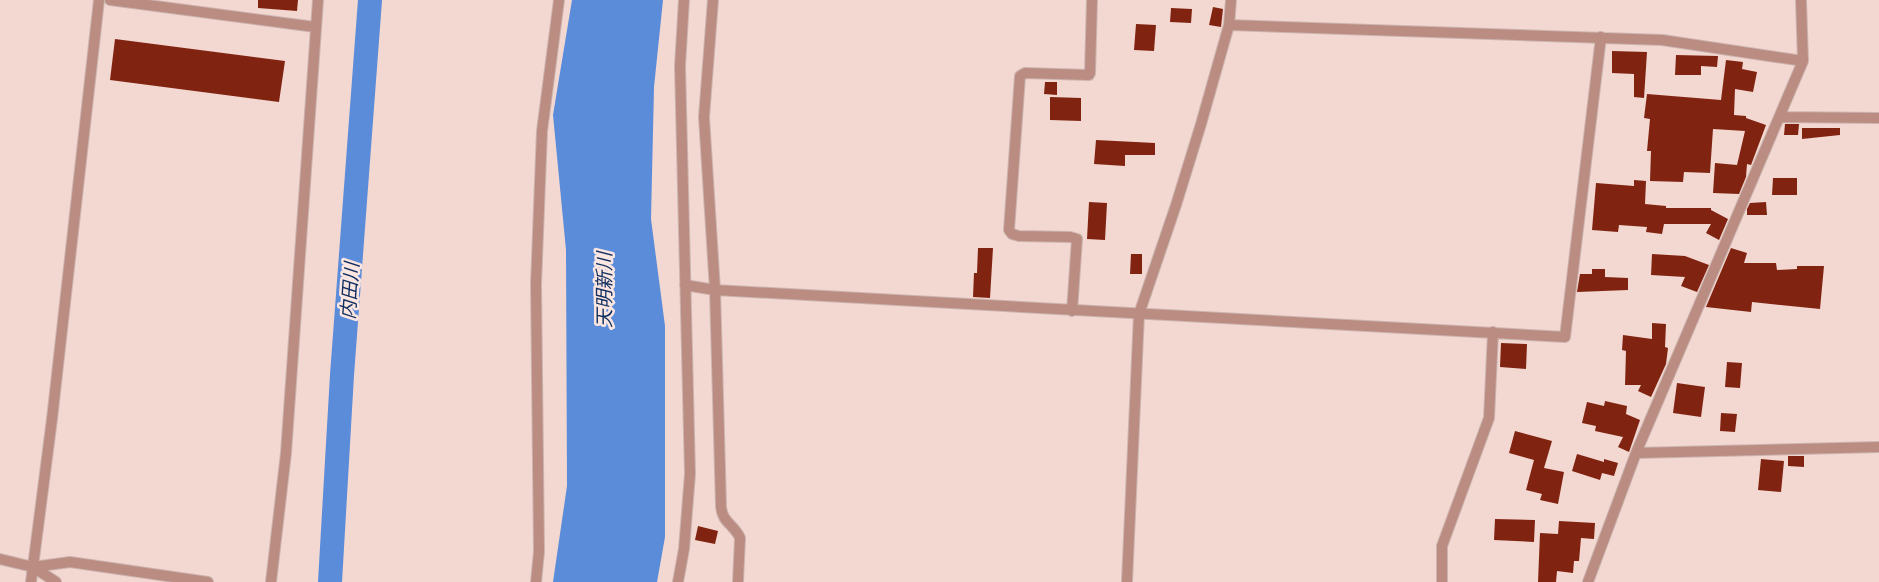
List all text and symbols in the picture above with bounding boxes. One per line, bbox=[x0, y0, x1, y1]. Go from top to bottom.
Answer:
water label: 天明新川 bbox=[594, 250, 615, 328]
water label: 内田川 bbox=[338, 260, 363, 320]

